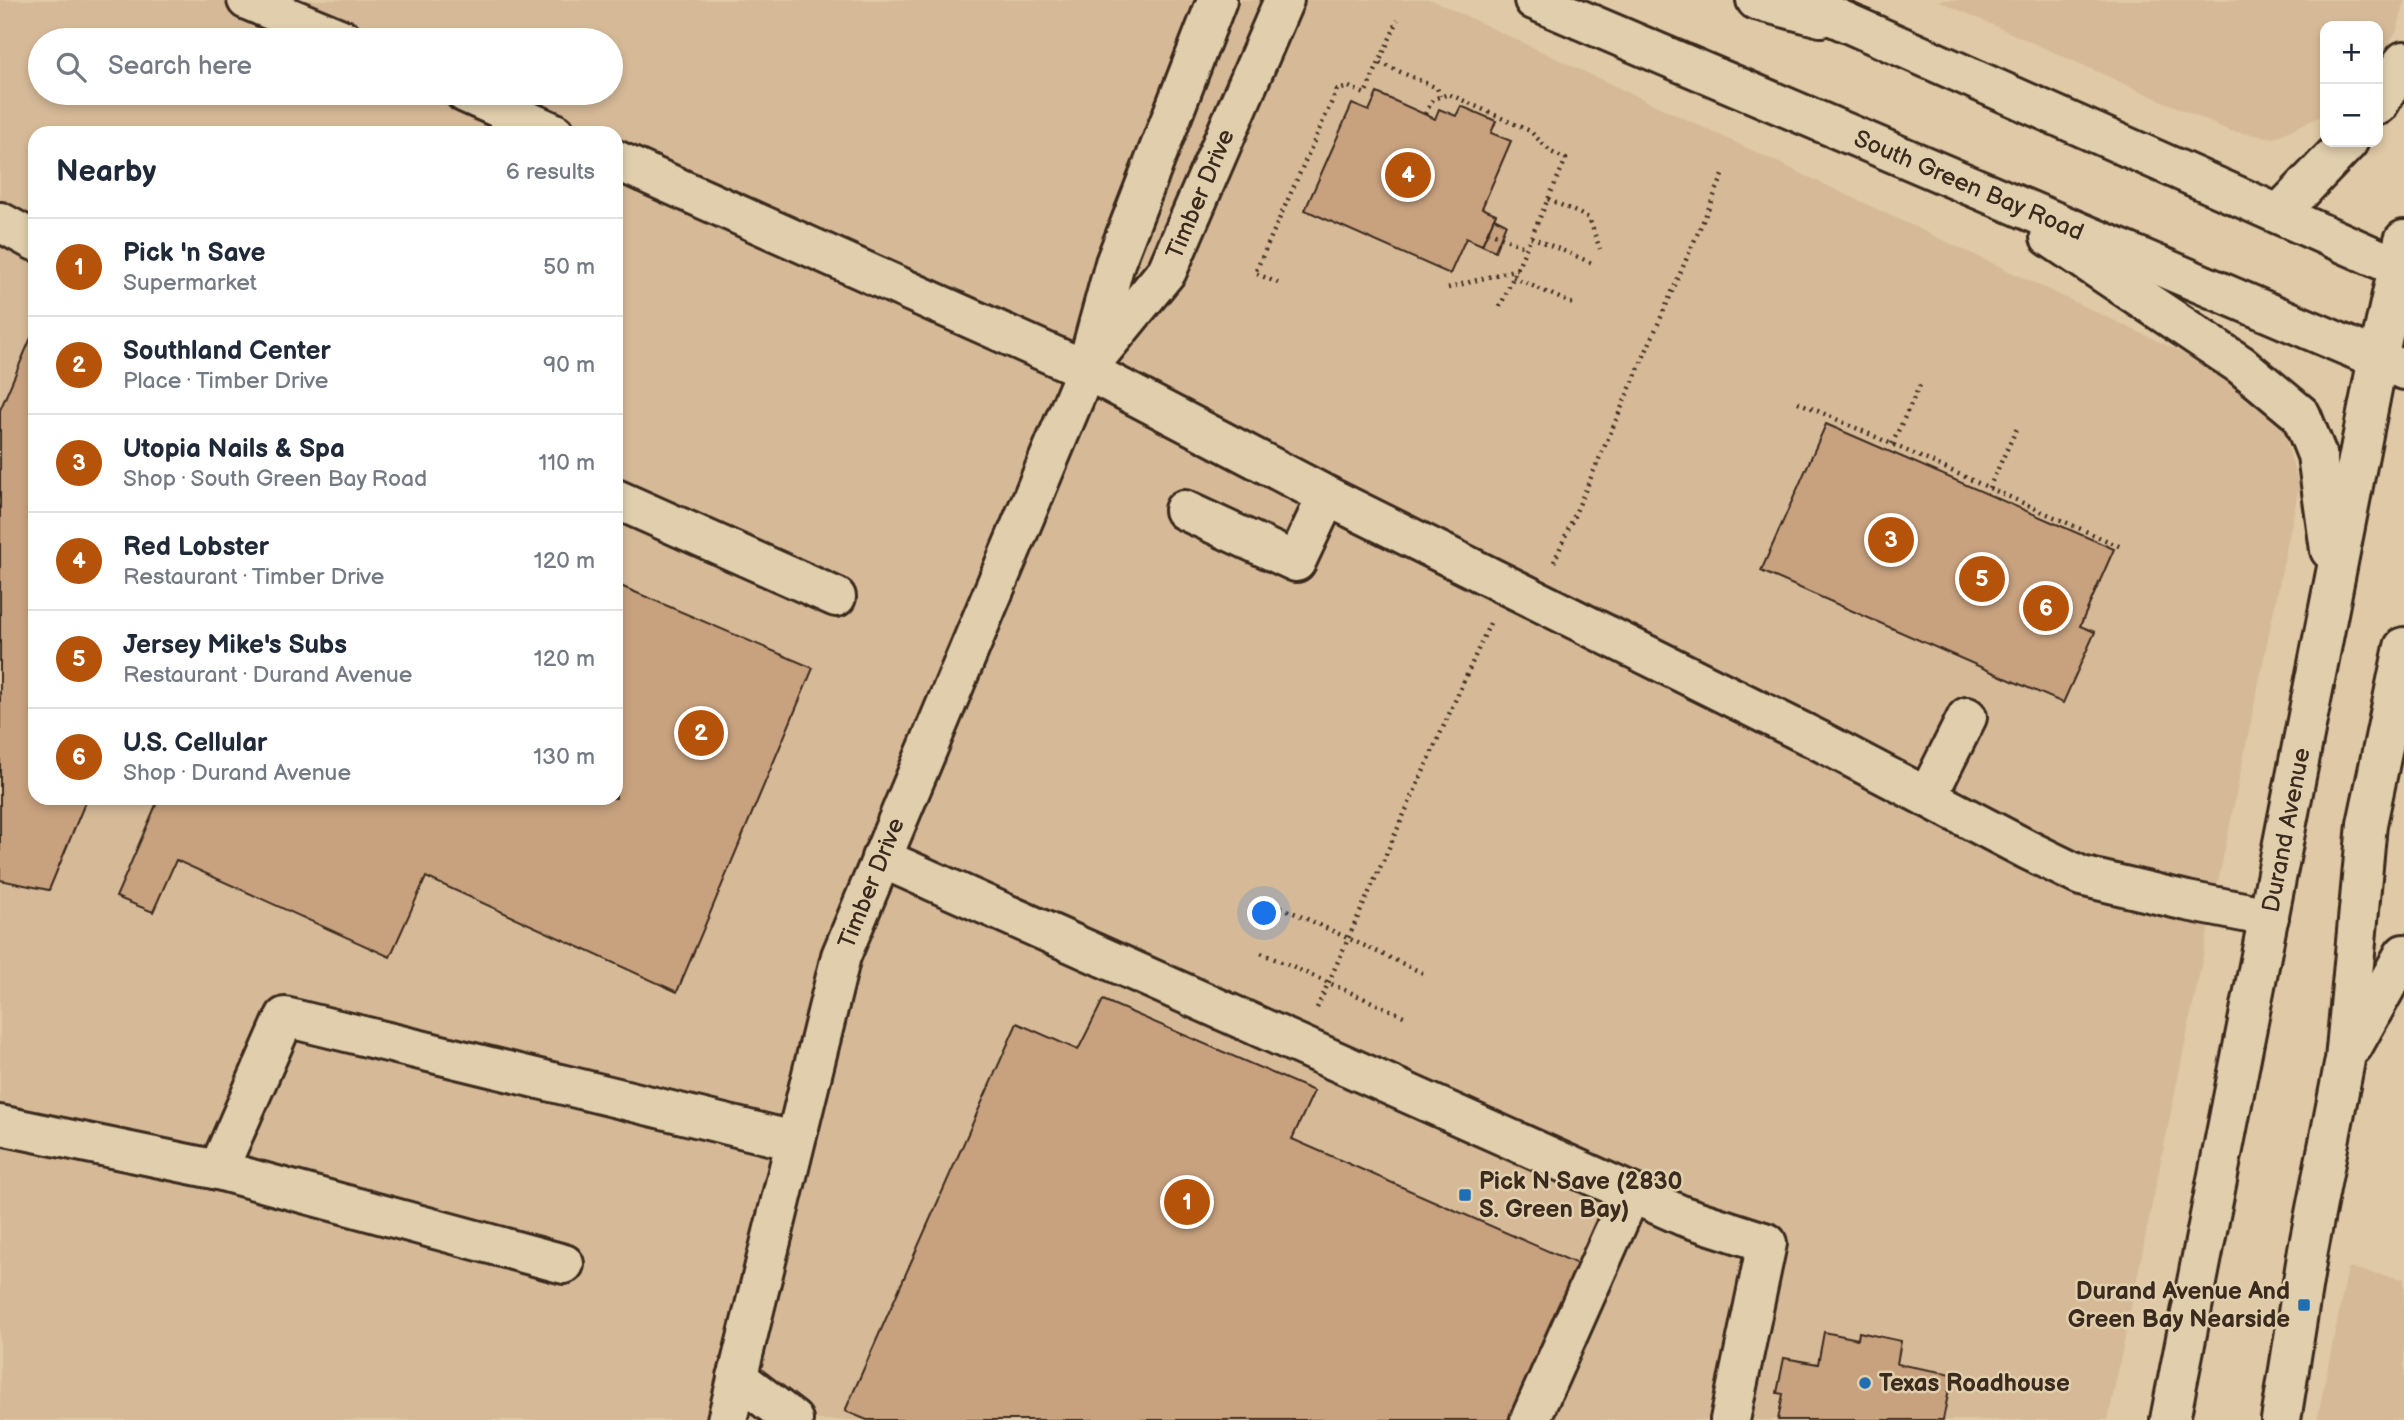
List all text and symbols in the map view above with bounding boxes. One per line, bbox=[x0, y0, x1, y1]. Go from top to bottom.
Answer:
map controls bbox=[2320, 21, 2383, 147]
button: + bbox=[2320, 21, 2383, 84]
search box bbox=[28, 28, 623, 105]
icon: search bbox=[52, 48, 90, 86]
text: Search here bbox=[108, 51, 252, 82]
button: − bbox=[2320, 84, 2383, 147]
street label: South Green Bay Road bbox=[1850, 124, 2088, 247]
street label: Timber Drive bbox=[1160, 125, 1241, 264]
pin: 4 bbox=[1385, 149, 1431, 201]
text: Nearby bbox=[56, 154, 156, 190]
text: 6 results bbox=[506, 158, 595, 186]
text: Pick 'n Save bbox=[123, 238, 265, 269]
text: 1 bbox=[74, 253, 84, 281]
text: 50 m bbox=[543, 253, 595, 281]
text: Supermarket bbox=[123, 269, 257, 297]
text: Southland Center bbox=[123, 336, 331, 367]
text: 2 bbox=[72, 351, 86, 379]
text: 90 m bbox=[543, 351, 595, 379]
text: Place · Timber Drive bbox=[123, 367, 328, 395]
text: Utopia Nails & Spa bbox=[123, 434, 345, 465]
text: 3 bbox=[72, 449, 86, 477]
text: 110 m bbox=[538, 449, 595, 477]
text: Shop · South Green Bay Road bbox=[123, 465, 427, 493]
pin: 3 bbox=[1868, 514, 1914, 566]
text: Red Lobster bbox=[123, 532, 269, 563]
text: 4 bbox=[72, 547, 86, 575]
text: 120 m bbox=[534, 547, 595, 575]
pin: 5 bbox=[1959, 553, 2005, 605]
text: Restaurant · Timber Drive bbox=[123, 563, 385, 591]
pin: 6 bbox=[2023, 582, 2069, 634]
text: Jersey Mike's Subs bbox=[123, 630, 347, 661]
text: 5 bbox=[72, 645, 86, 673]
text: 120 m bbox=[534, 645, 595, 673]
text: Restaurant · Durand Avenue bbox=[123, 661, 412, 689]
pin: 2 bbox=[678, 707, 724, 759]
text: U.S. Cellular bbox=[123, 728, 267, 759]
text: 6 bbox=[72, 743, 86, 771]
text: 130 m bbox=[533, 743, 595, 771]
street label: Durand Avenue bbox=[2256, 745, 2317, 915]
text: Shop · Durand Avenue bbox=[123, 759, 351, 787]
street label: Timber Drive bbox=[832, 814, 911, 953]
your location bbox=[1247, 896, 1281, 930]
place label: Pick N Save (2830 S. Green Bay) bbox=[1479, 1167, 1683, 1224]
pin: 1 bbox=[1164, 1176, 1210, 1228]
marker: Pick N Save (2830 S. Green Bay) bbox=[1457, 1187, 1473, 1203]
place label: Durand Avenue And Green Bay Nearside bbox=[2068, 1277, 2290, 1334]
marker: Durand Avenue And Green Bay Nearside bbox=[2296, 1297, 2312, 1313]
place label: Texas Roadhouse bbox=[1879, 1369, 2070, 1398]
marker: Texas Roadhouse bbox=[1857, 1375, 1873, 1391]

